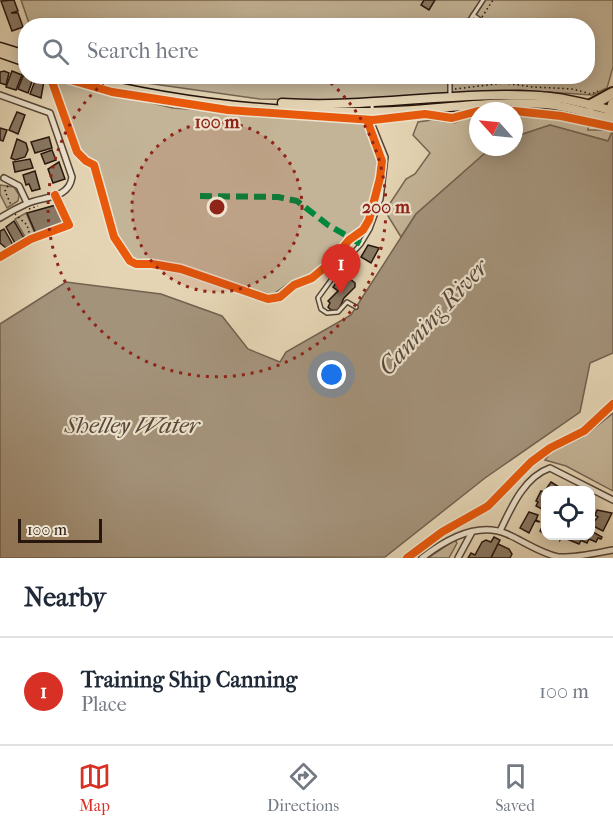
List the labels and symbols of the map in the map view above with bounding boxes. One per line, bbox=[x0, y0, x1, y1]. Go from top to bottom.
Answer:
north arrow bbox=[469, 102, 523, 156]
text: 100 m bbox=[194, 112, 241, 133]
centre of rings bbox=[207, 197, 227, 217]
text: 200 m bbox=[362, 197, 411, 218]
pin: 1 bbox=[322, 244, 360, 294]
water label: Canning River bbox=[372, 252, 495, 381]
your location bbox=[317, 360, 346, 389]
water label: Shelley Water bbox=[64, 411, 202, 439]
scale bar bbox=[18, 516, 102, 544]

